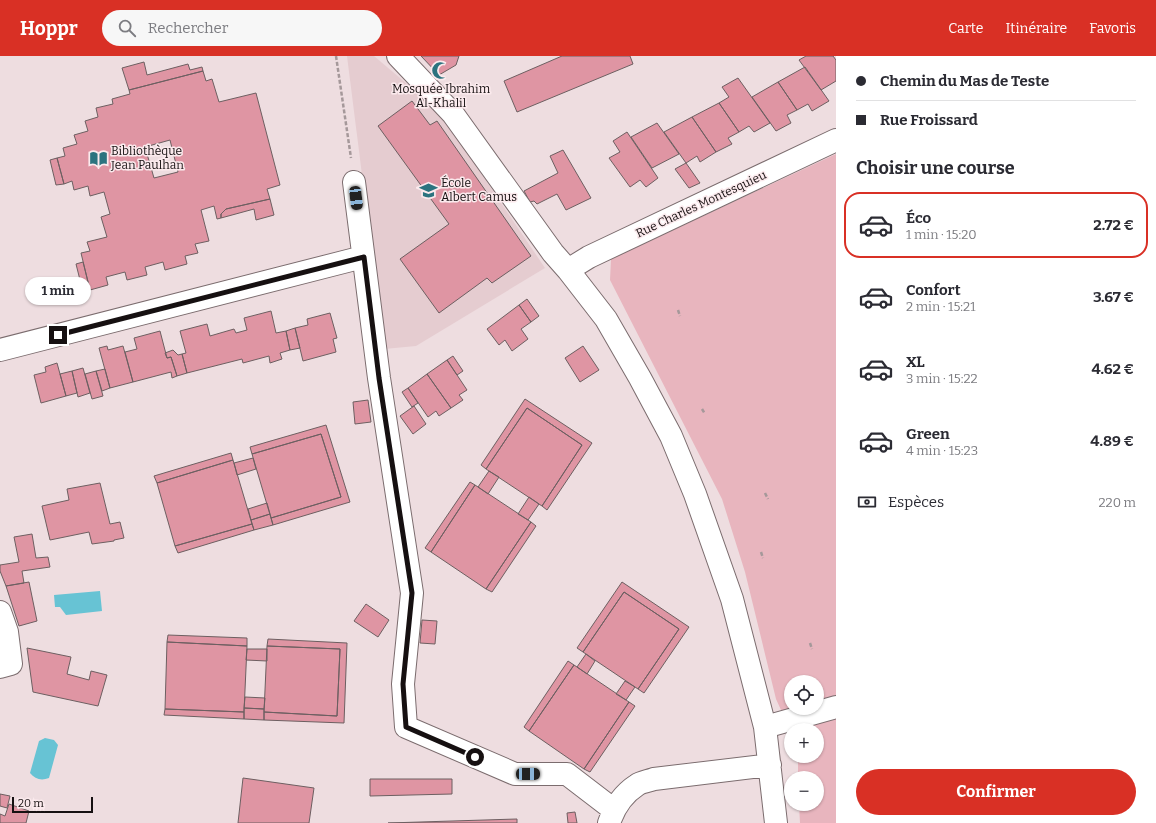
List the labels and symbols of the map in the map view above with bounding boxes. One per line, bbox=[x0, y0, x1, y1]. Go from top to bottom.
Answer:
mosque icon: Mosquée Ibrahim Al-Khalil bbox=[431, 60, 451, 80]
place label: Mosquée Ibrahim Al-Khalil bbox=[392, 82, 491, 110]
place label: Bibliothèque Jean Paulhan bbox=[110, 144, 184, 172]
library icon: Bibliothèque Jean Paulhan bbox=[88, 148, 108, 168]
street label: Rue Charles Montesquieu bbox=[634, 167, 769, 240]
place label: École Albert Camus bbox=[441, 175, 517, 204]
school or university icon: École Albert Camus bbox=[418, 180, 438, 200]
car bbox=[349, 185, 363, 211]
callout: 1 min bbox=[25, 277, 91, 305]
route end bbox=[49, 326, 67, 344]
route start bbox=[466, 748, 484, 766]
car bbox=[516, 768, 540, 780]
scale bar bbox=[12, 795, 93, 814]

